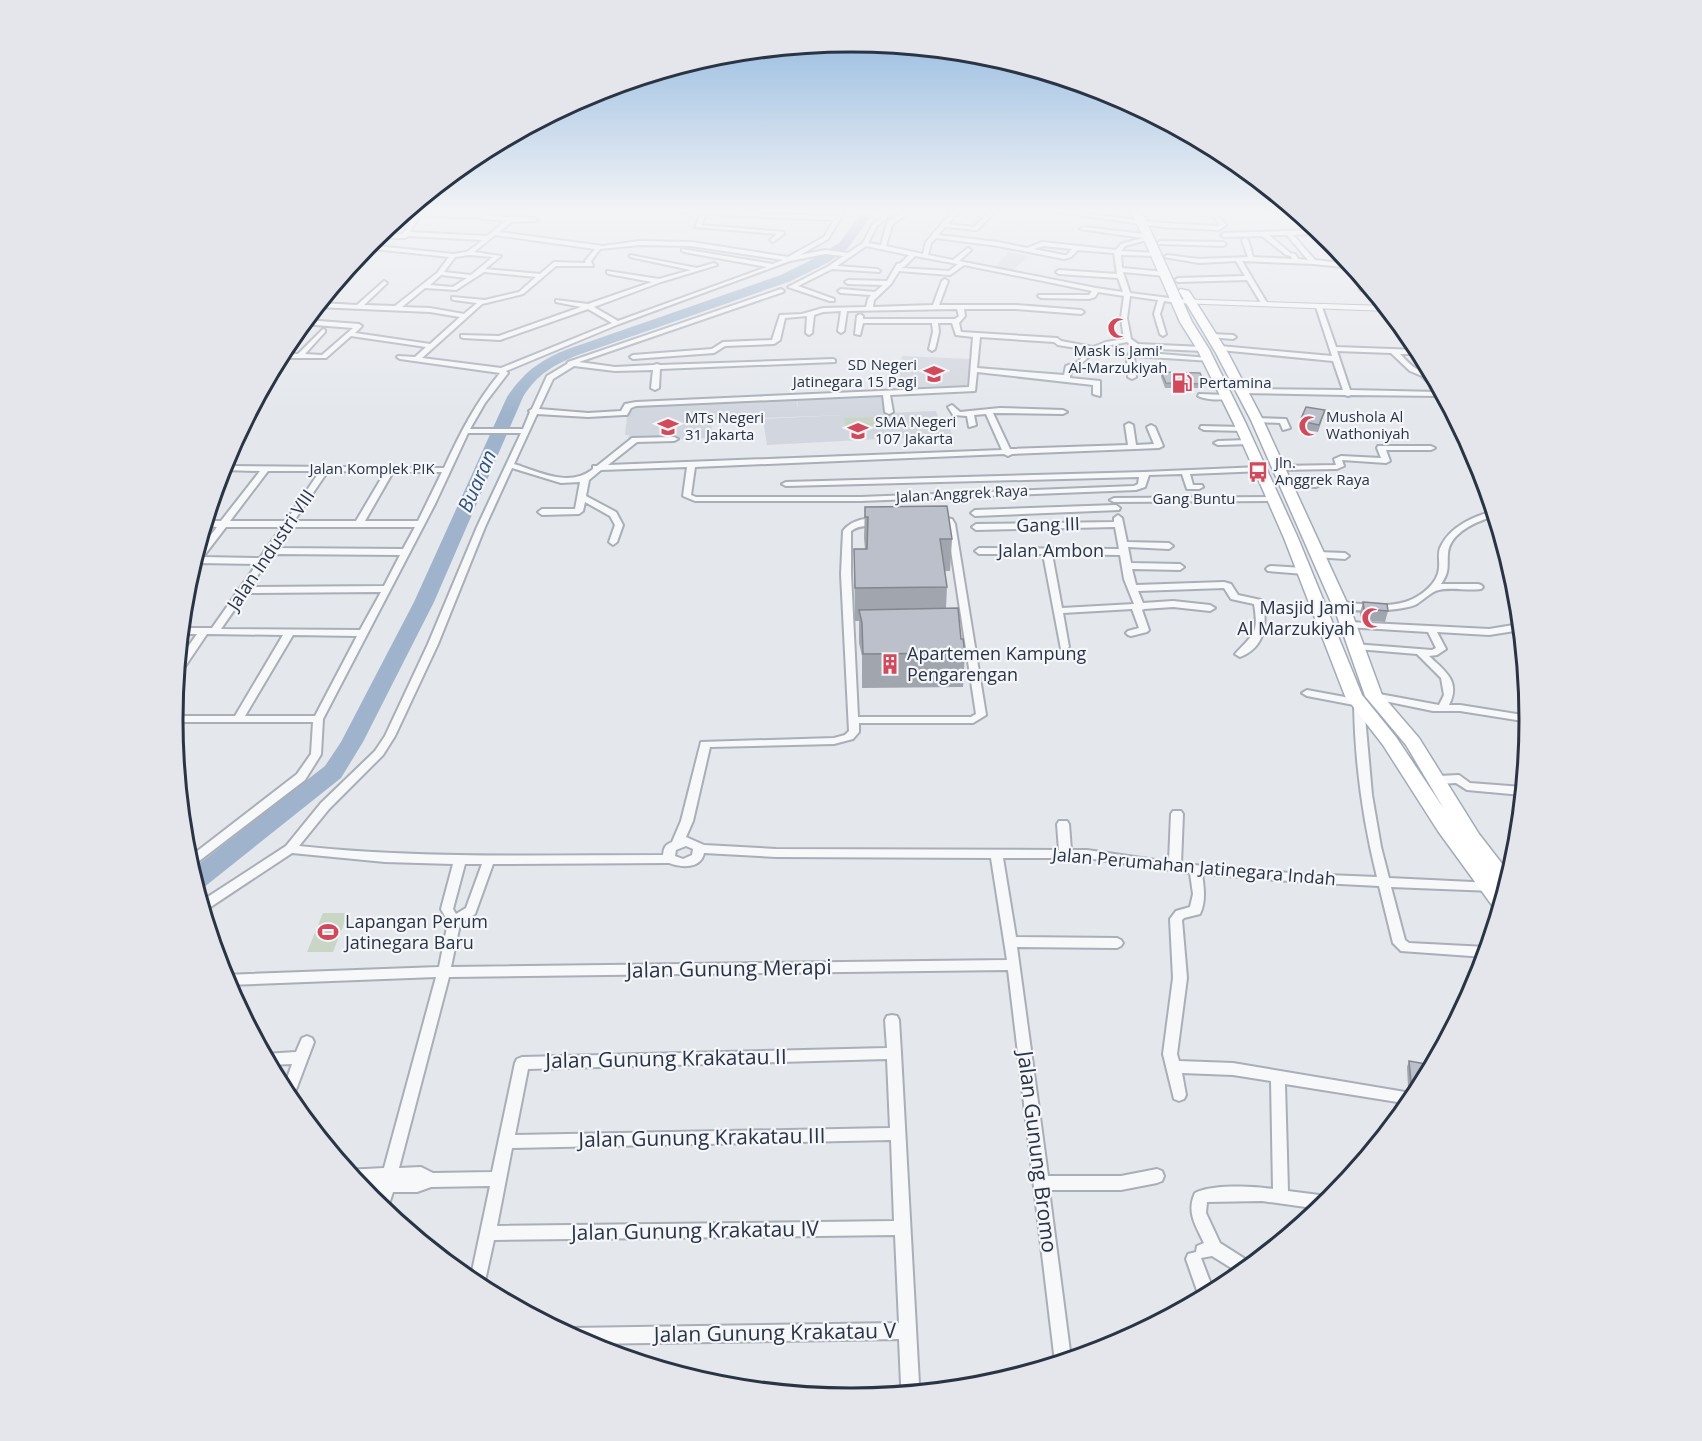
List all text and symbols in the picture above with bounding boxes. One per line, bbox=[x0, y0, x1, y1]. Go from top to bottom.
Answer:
mosque icon: Mask is Jami' Al-Marzukiyah bbox=[1106, 316, 1130, 340]
place label: Mask is Jami' Al-Marzukiyah bbox=[1068, 340, 1168, 377]
place label: SD Negeri Jatinegara 15 Pagi bbox=[791, 354, 917, 391]
school or university icon: SD Negeri Jatinegara 15 Pagi bbox=[922, 362, 946, 386]
fuel station icon: Pertamina bbox=[1170, 371, 1194, 395]
place label: Pertamina bbox=[1199, 372, 1271, 392]
place label: Mushola Al Wathoniyah bbox=[1326, 406, 1410, 443]
place label: MTs Negeri 31 Jakarta bbox=[685, 407, 764, 444]
place label: SMA Negeri 107 Jakarta bbox=[875, 411, 956, 448]
mosque icon: Mushola Al Wathoniyah bbox=[1297, 414, 1321, 438]
school or university icon: MTs Negeri 31 Jakarta bbox=[656, 415, 680, 439]
school or university icon: SMA Negeri 107 Jakarta bbox=[846, 419, 870, 443]
water label: Buaran bbox=[451, 445, 502, 516]
place label: Jln. Anggrek Raya bbox=[1273, 452, 1370, 489]
street label: Jalan Komplek PIK bbox=[307, 458, 435, 478]
bus stop icon: Jln. Anggrek Raya bbox=[1246, 460, 1270, 484]
street label: Jalan Anggrek Raya bbox=[893, 480, 1029, 507]
street label: Jalan Industri VIII bbox=[220, 484, 319, 616]
street label: Gang Buntu bbox=[1152, 488, 1236, 508]
street label: Gang III bbox=[1016, 511, 1080, 537]
street label: Jalan Ambon bbox=[996, 538, 1104, 562]
place label: Masjid Jami Al Marzukiyah bbox=[1237, 595, 1355, 640]
mosque icon: Masjid Jami Al Marzukiyah bbox=[1360, 606, 1384, 630]
place label: Apartemen Kampung Pengarengan bbox=[907, 641, 1087, 686]
building icon: Apartemen Kampung Pengarengan bbox=[878, 652, 902, 676]
street label: Jalan Perumahan Jatinegara Indah bbox=[1049, 841, 1337, 890]
place label: Lapangan Perum Jatinegara Baru bbox=[343, 909, 488, 954]
sports icon: Lapangan Perum Jatinegara Baru bbox=[316, 920, 340, 944]
street label: Jalan Gunung Merapi bbox=[624, 952, 832, 984]
street label: Jalan Gunung Krakatau II bbox=[543, 1042, 787, 1074]
street label: Jalan Gunung Bromo bbox=[1011, 1047, 1064, 1254]
street label: Jalan Gunung Krakatau III bbox=[576, 1121, 826, 1153]
street label: Jalan Gunung Krakatau IV bbox=[569, 1214, 820, 1246]
street label: Jalan Gunung Krakatau V bbox=[652, 1316, 897, 1348]

